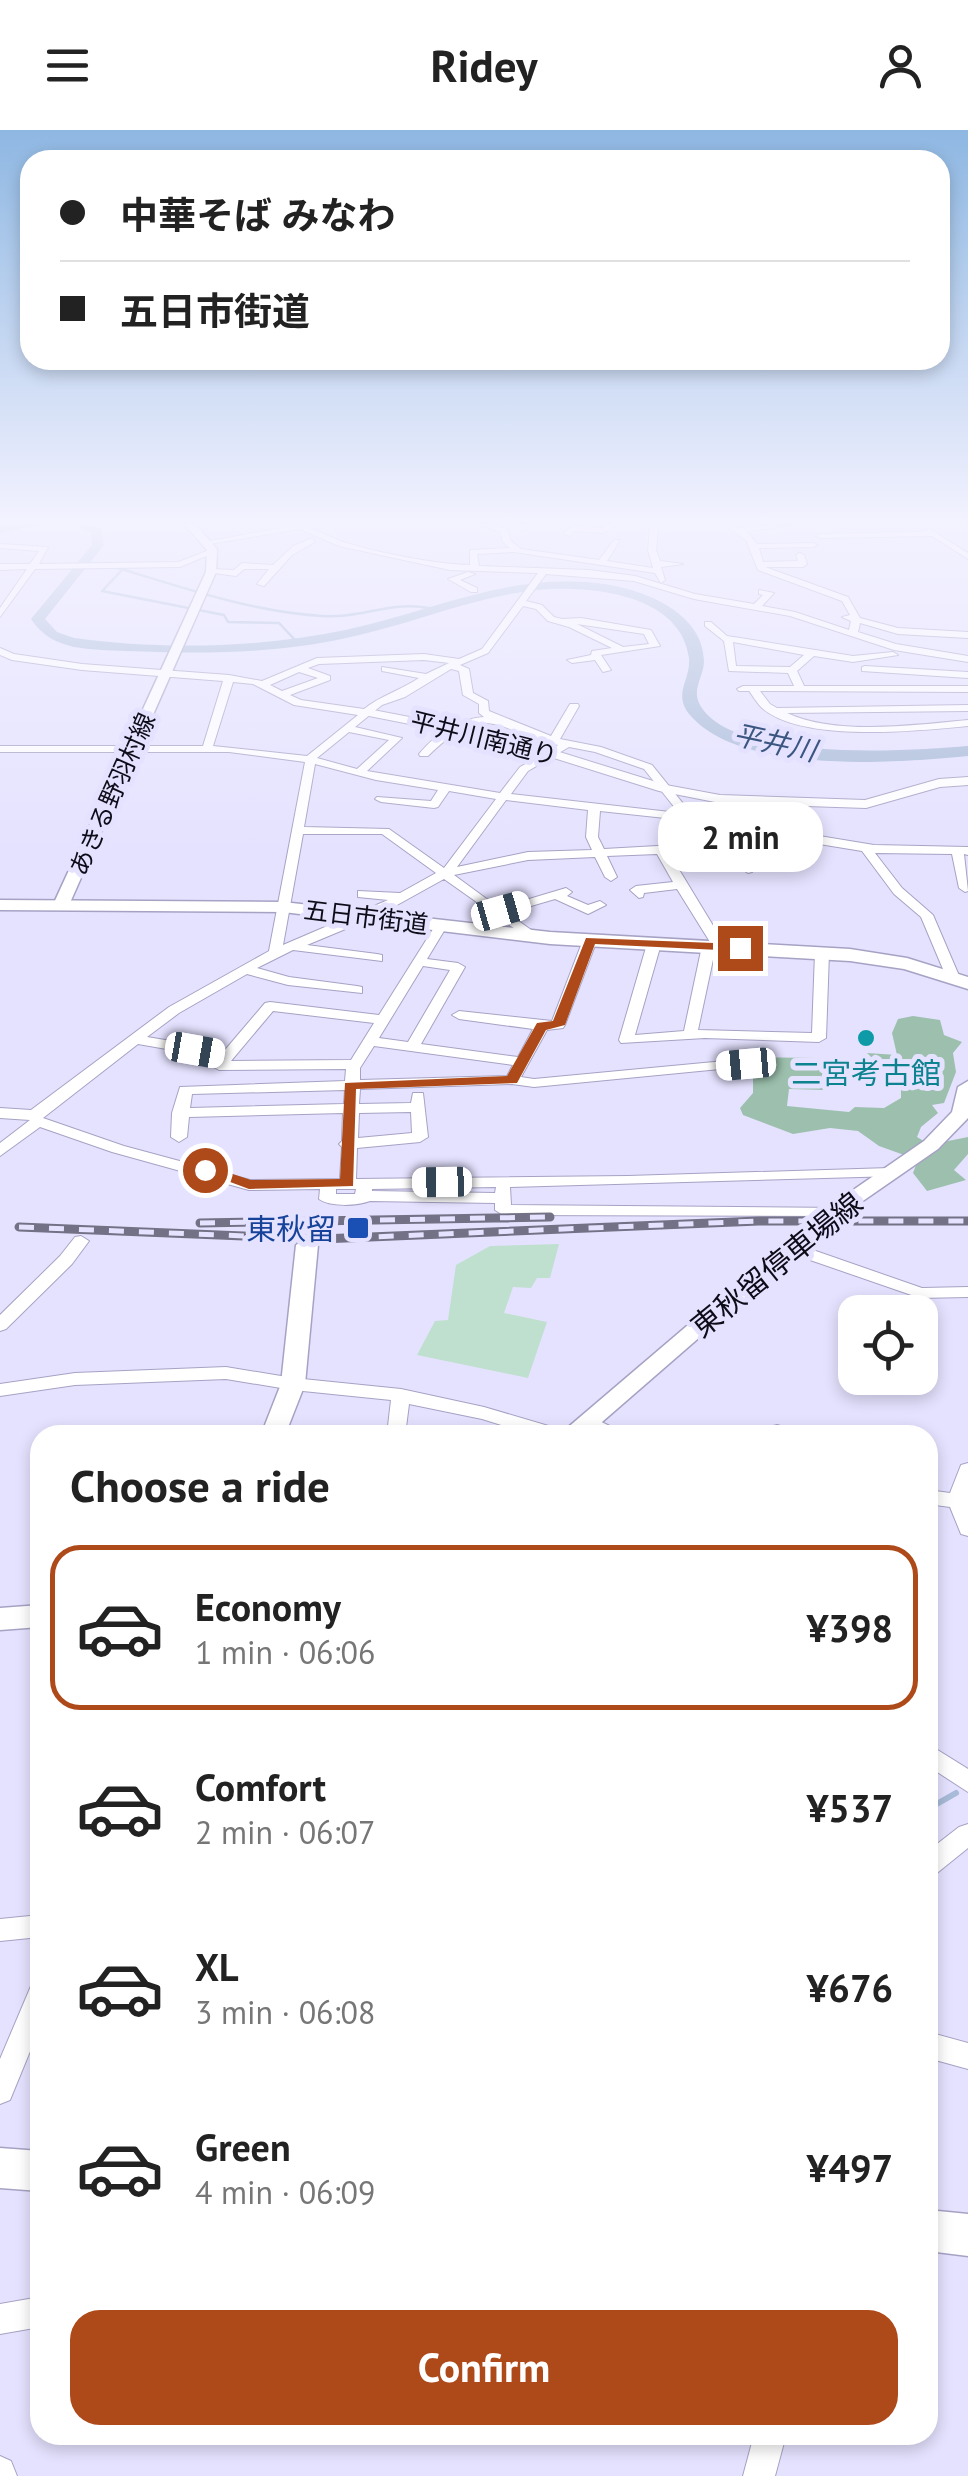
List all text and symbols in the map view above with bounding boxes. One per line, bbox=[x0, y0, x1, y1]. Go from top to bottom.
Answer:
text: Ridey bbox=[430, 36, 538, 94]
icon: menu bbox=[40, 38, 95, 93]
icon: person bbox=[873, 38, 928, 93]
text: 中華そば みなわ bbox=[120, 190, 396, 239]
text: 五日市街道 bbox=[120, 286, 310, 335]
street label: 平井川南通り bbox=[407, 704, 561, 772]
street label: あきる野羽村線 bbox=[62, 708, 162, 880]
water label: 平井川 bbox=[730, 715, 823, 769]
callout: 2 min bbox=[658, 803, 822, 873]
text: 2 min bbox=[701, 816, 780, 858]
car bbox=[468, 888, 534, 934]
street label: 五日市街道 bbox=[302, 894, 430, 940]
route end bbox=[718, 926, 763, 971]
marker: 二宮考古館 bbox=[855, 1027, 877, 1049]
car bbox=[163, 1030, 227, 1070]
car bbox=[715, 1046, 777, 1082]
place label: 二宮考古館 bbox=[791, 1053, 941, 1092]
route start bbox=[183, 1148, 228, 1193]
car bbox=[412, 1166, 472, 1198]
street label: 東秋留停車場線 bbox=[682, 1183, 870, 1345]
place label: 東秋留 bbox=[246, 1209, 336, 1248]
marker: 東秋留 bbox=[345, 1215, 371, 1241]
map controls bbox=[838, 1295, 938, 1395]
button: locate bbox=[838, 1295, 938, 1395]
text: Choose a ride bbox=[70, 1456, 330, 1514]
text: Economy bbox=[195, 1582, 341, 1631]
icon: car bbox=[75, 1583, 165, 1673]
text: ¥398 bbox=[807, 1603, 893, 1652]
text: 1 min · 06:06 bbox=[195, 1631, 375, 1673]
text: Comfort bbox=[195, 1762, 326, 1811]
icon: car bbox=[75, 1763, 165, 1853]
text: ¥537 bbox=[807, 1783, 893, 1832]
text: 2 min · 06:07 bbox=[195, 1811, 375, 1853]
text: XL bbox=[195, 1942, 239, 1991]
icon: car bbox=[75, 1943, 165, 2033]
text: ¥676 bbox=[807, 1963, 893, 2012]
text: 3 min · 06:08 bbox=[195, 1991, 375, 2033]
text: Green bbox=[195, 2122, 291, 2171]
icon: car bbox=[75, 2123, 165, 2213]
text: ¥497 bbox=[807, 2143, 893, 2192]
text: 4 min · 06:09 bbox=[195, 2171, 375, 2213]
button: Confirm bbox=[70, 2310, 898, 2425]

